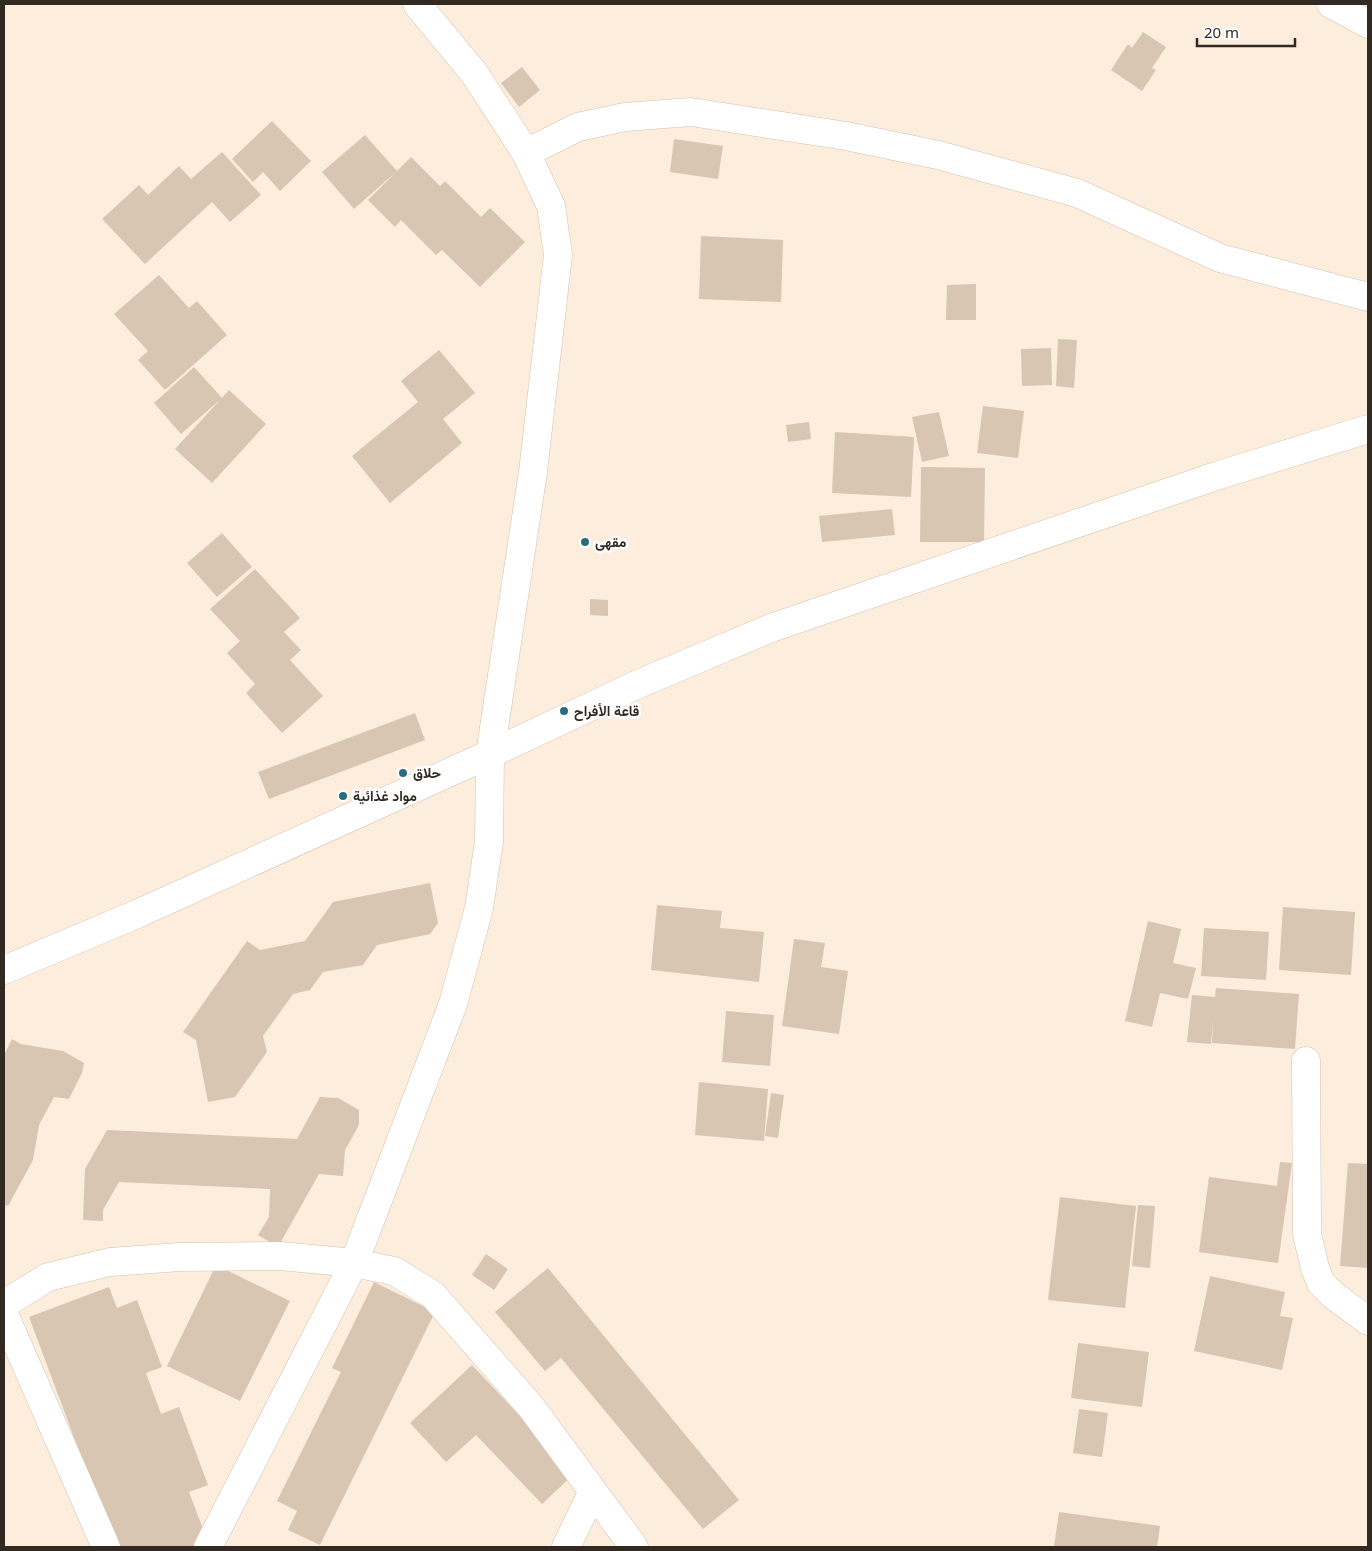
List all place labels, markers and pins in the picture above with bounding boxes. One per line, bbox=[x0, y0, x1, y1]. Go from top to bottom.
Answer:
place label: مقهى bbox=[595, 532, 627, 551]
marker: مقهى bbox=[579, 536, 591, 548]
place label: قاعة الأفراح bbox=[574, 701, 639, 721]
marker: قاعة الأفراح bbox=[558, 705, 570, 717]
place label: حلاق bbox=[413, 763, 442, 782]
marker: حلاق bbox=[397, 767, 409, 779]
place label: مواد غذائية bbox=[353, 786, 417, 805]
marker: مواد غذائية bbox=[337, 790, 349, 802]

